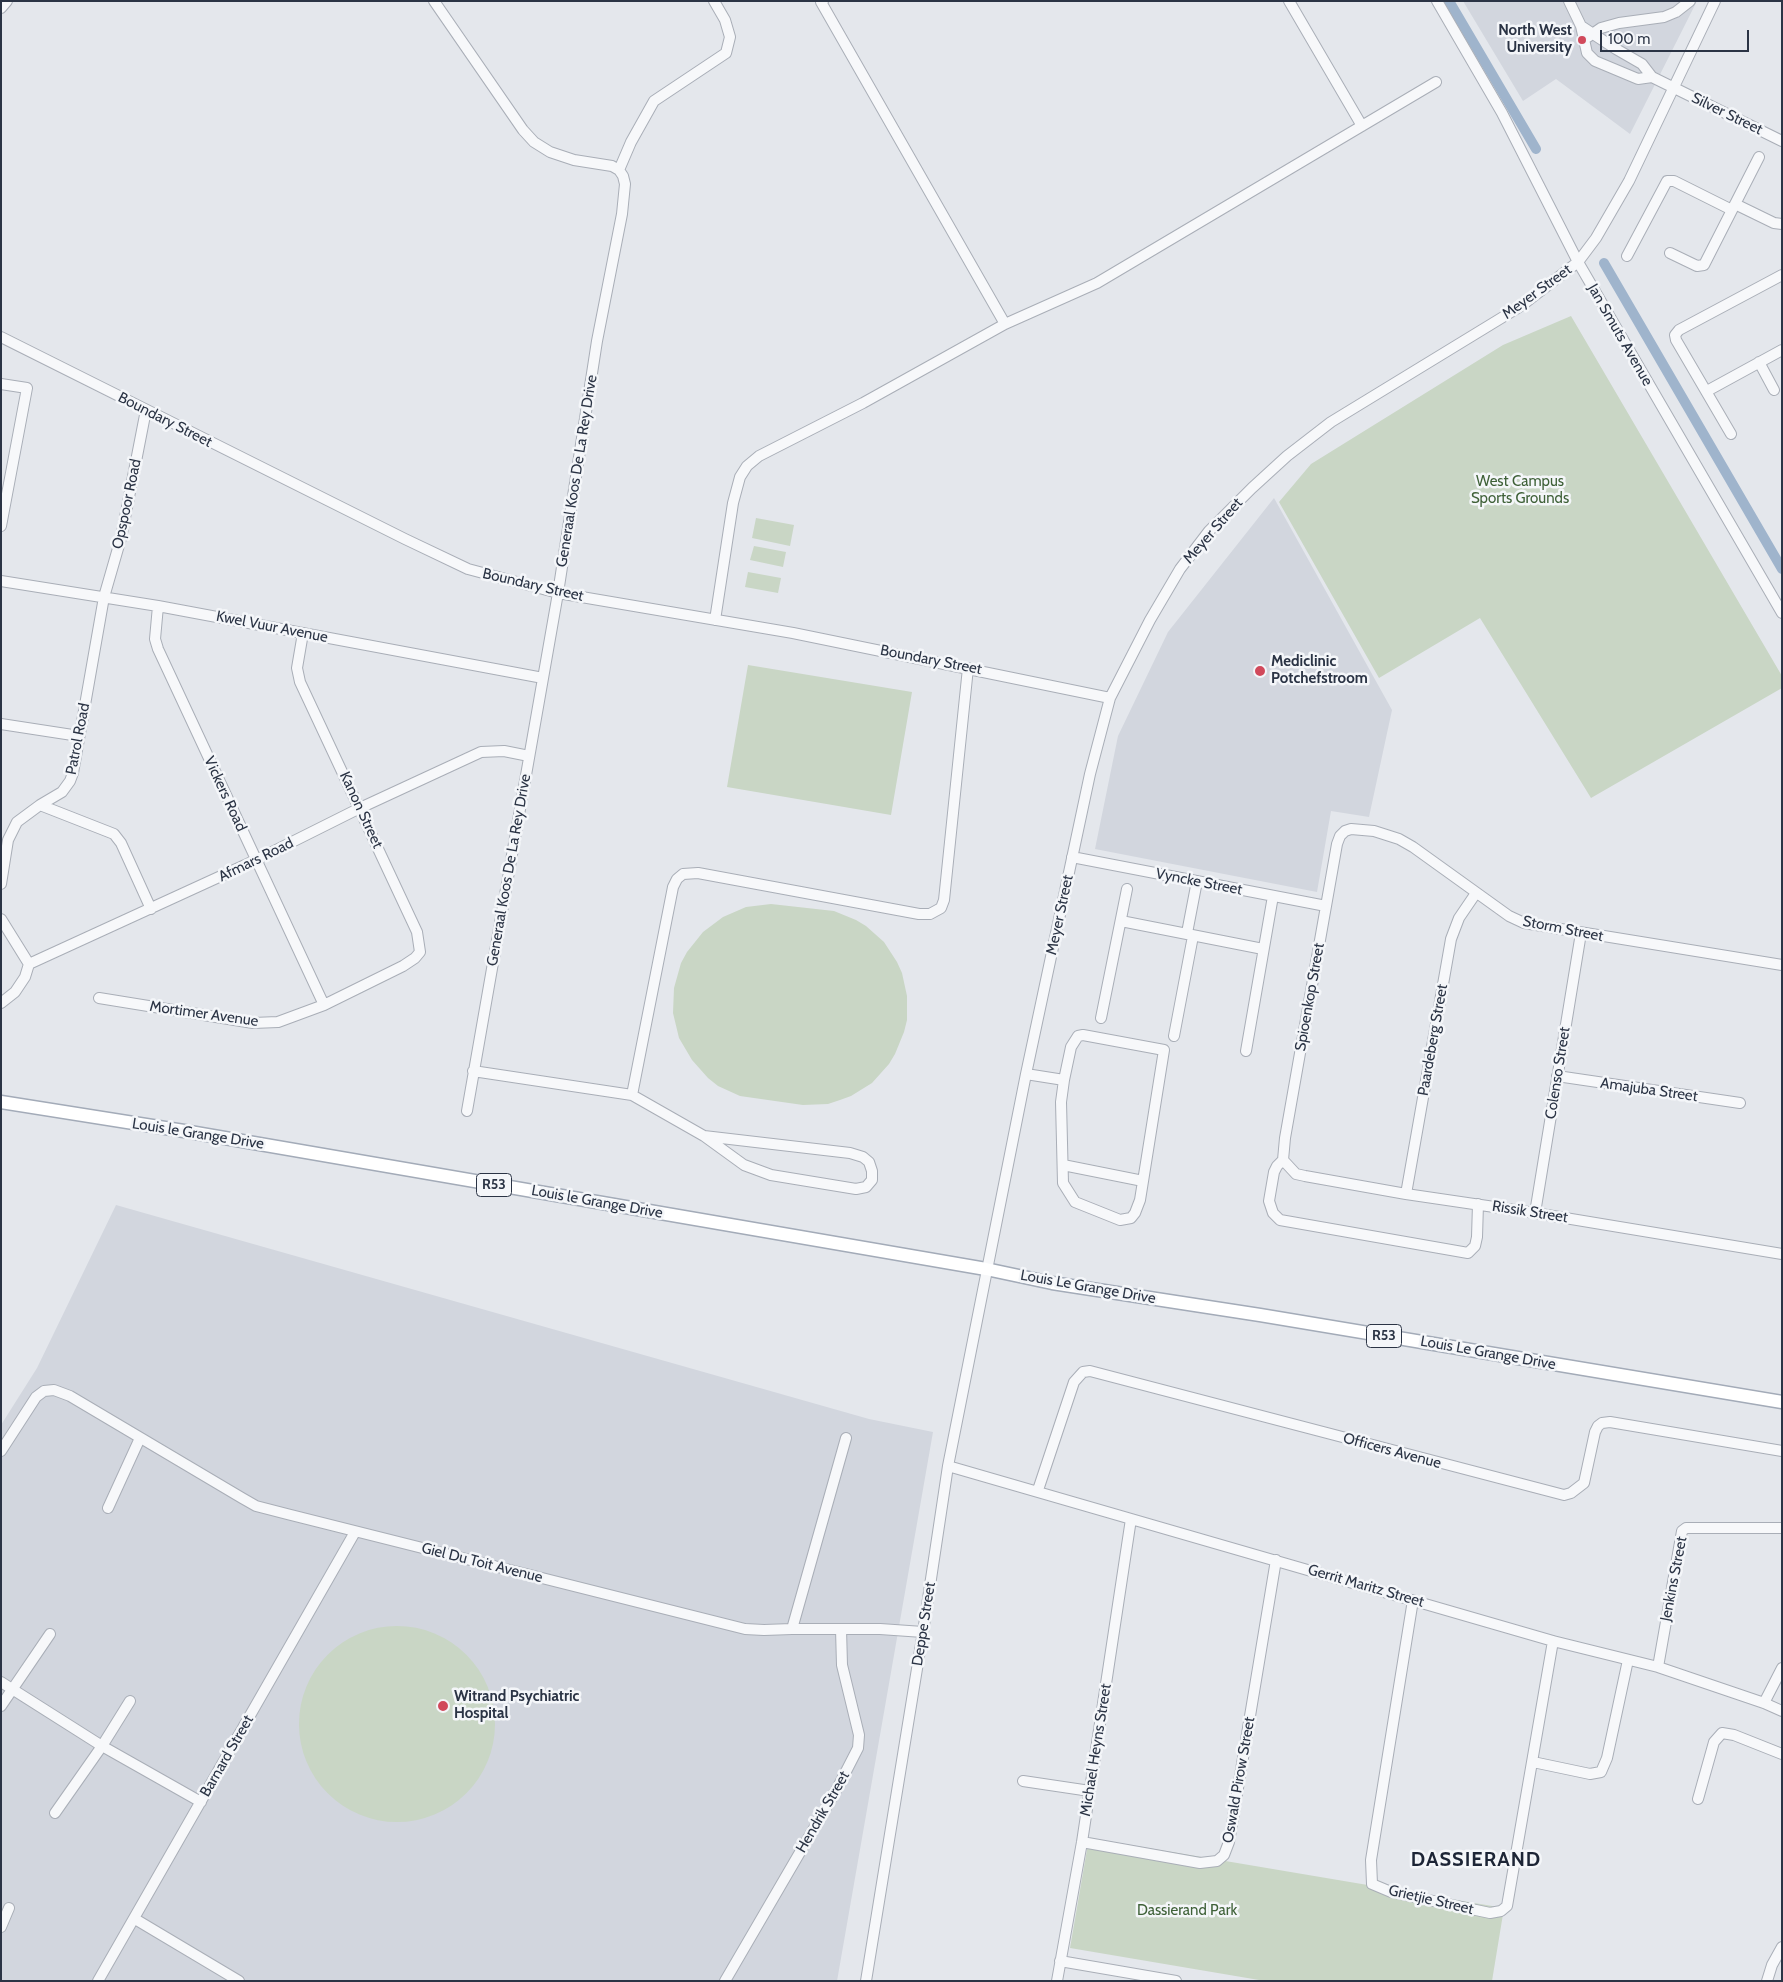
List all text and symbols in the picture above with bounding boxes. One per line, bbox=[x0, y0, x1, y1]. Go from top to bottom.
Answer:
scale bar bbox=[1603, 20, 1752, 52]
place label: North West University bbox=[1498, 22, 1572, 57]
text: 100 m bbox=[1608, 30, 1650, 48]
marker: North West University bbox=[1576, 34, 1588, 46]
street label: Silver Street bbox=[1689, 89, 1765, 139]
street label: Meyer Street bbox=[1499, 261, 1575, 323]
street label: Jan Smuts Avenue bbox=[1584, 281, 1656, 389]
street label: Generaal Koos De La Rey Drive bbox=[553, 373, 601, 569]
street label: Boundary Street bbox=[115, 389, 215, 451]
street label: Opspoor Road bbox=[109, 457, 145, 551]
park label: West Campus Sports Grounds bbox=[1471, 473, 1569, 508]
street label: Meyer Street bbox=[1180, 494, 1246, 568]
street label: Boundary Street bbox=[481, 565, 585, 605]
street label: Kwel Vuur Avenue bbox=[215, 607, 329, 647]
street label: Boundary Street bbox=[879, 641, 983, 679]
place label: Mediclinic Potchefstroom bbox=[1271, 653, 1368, 688]
marker: Mediclinic Potchefstroom bbox=[1253, 664, 1267, 678]
street label: Patrol Road bbox=[62, 702, 94, 776]
street label: Vickers Road bbox=[200, 754, 250, 834]
street label: Kanon Street bbox=[335, 769, 387, 851]
street label: Generaal Koos De La Rey Drive bbox=[483, 773, 535, 967]
street label: Afmars Road bbox=[216, 834, 296, 886]
street label: Vyncke Street bbox=[1154, 865, 1244, 899]
street label: Meyer Street bbox=[1043, 873, 1077, 957]
street label: Storm Street bbox=[1521, 912, 1605, 946]
street label: Spioenkop Street bbox=[1292, 942, 1328, 1052]
street label: Paardeberg Street bbox=[1414, 983, 1452, 1097]
street label: Mortimer Avenue bbox=[148, 997, 260, 1031]
street label: Colenso Street bbox=[1542, 1026, 1574, 1120]
street label: Amajuba Street bbox=[1599, 1074, 1699, 1106]
street label: Louis le Grange Drive bbox=[131, 1115, 265, 1153]
road number: R53 bbox=[476, 1174, 512, 1196]
street label: Louis le Grange Drive bbox=[530, 1182, 664, 1222]
street label: Rissik Street bbox=[1491, 1197, 1569, 1227]
street label: Louis Le Grange Drive bbox=[1019, 1266, 1157, 1308]
road number: R53 bbox=[1366, 1324, 1402, 1348]
street label: Louis Le Grange Drive bbox=[1419, 1332, 1557, 1374]
street label: Officers Avenue bbox=[1341, 1429, 1443, 1473]
street label: Jenkins Street bbox=[1657, 1535, 1691, 1623]
street label: Giel Du Toit Avenue bbox=[420, 1539, 544, 1587]
street label: Gerrit Maritz Street bbox=[1306, 1561, 1426, 1611]
street label: Deppe Street bbox=[908, 1581, 940, 1667]
street label: Michael Heyns Street bbox=[1077, 1682, 1115, 1818]
place label: Witrand Psychiatric Hospital bbox=[454, 1688, 579, 1723]
marker: Witrand Psychiatric Hospital bbox=[436, 1699, 450, 1713]
street label: Barnard Street bbox=[196, 1712, 258, 1800]
street label: Oswald Pirow Street bbox=[1219, 1715, 1259, 1845]
street label: Hendrik Street bbox=[792, 1768, 854, 1856]
district label: DASSIERAND bbox=[1410, 1848, 1542, 1872]
street label: Grietjie Street bbox=[1387, 1881, 1475, 1919]
park label: Dassierand Park bbox=[1137, 1902, 1237, 1920]

